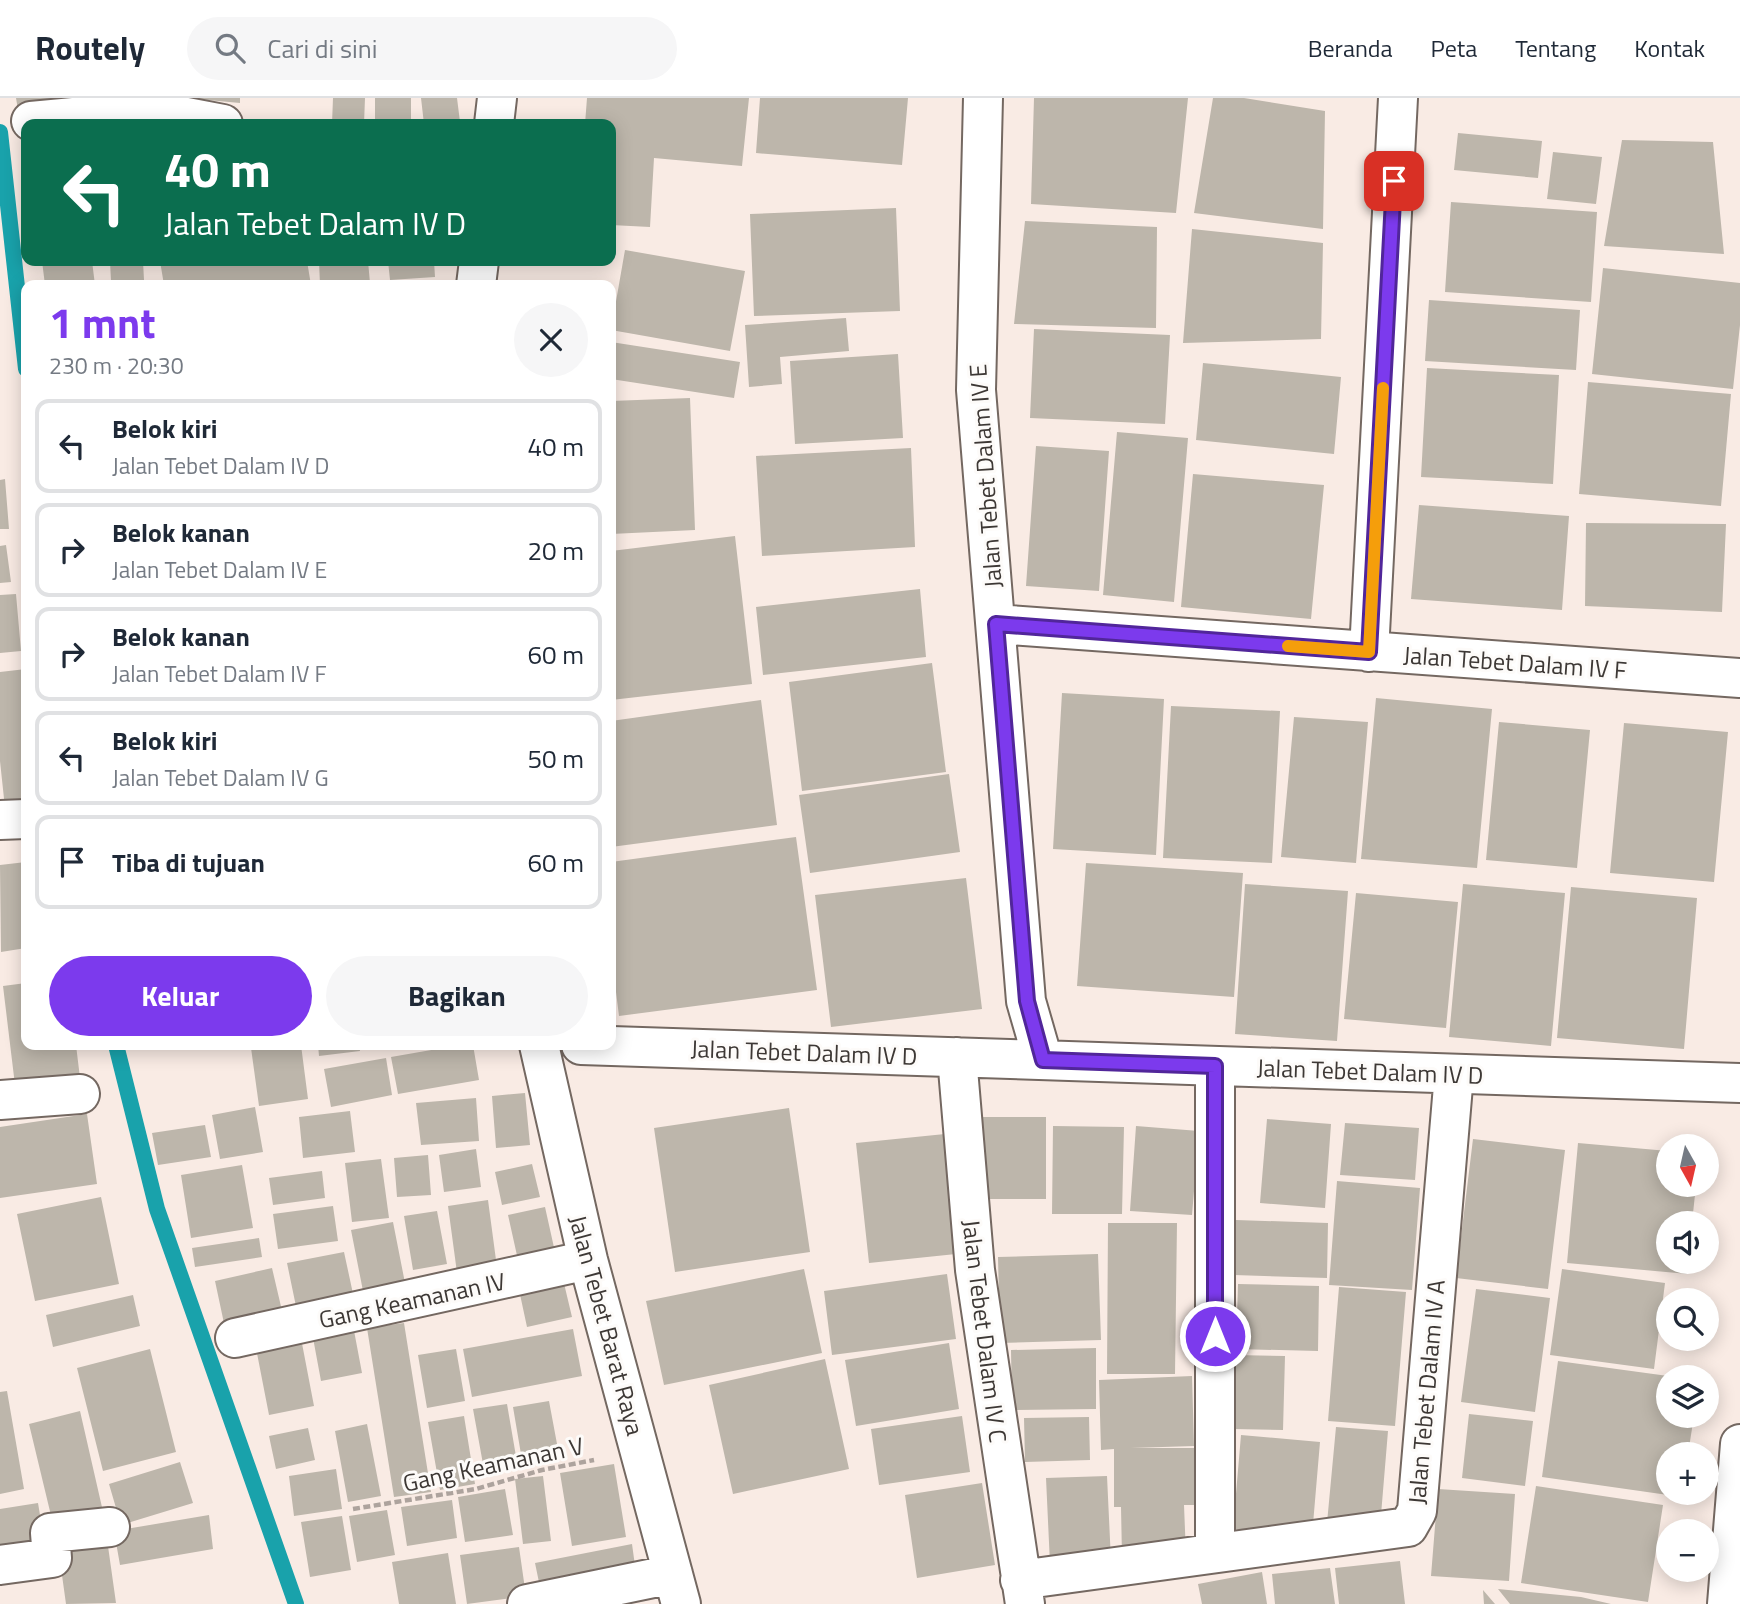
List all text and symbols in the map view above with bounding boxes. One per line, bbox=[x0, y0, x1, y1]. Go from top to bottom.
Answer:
search box bbox=[187, 17, 677, 80]
text: Routely bbox=[35, 23, 145, 73]
icon: search bbox=[211, 29, 249, 67]
text: Cari di sini bbox=[267, 29, 377, 68]
text: Beranda bbox=[1308, 30, 1393, 66]
text: Peta bbox=[1431, 30, 1477, 66]
text: Tentang bbox=[1515, 30, 1596, 66]
text: Kontak bbox=[1634, 30, 1705, 66]
text: 40 m bbox=[164, 131, 271, 206]
icon: left bbox=[49, 147, 140, 238]
pin bbox=[1364, 151, 1424, 211]
icon: arrive bbox=[1375, 162, 1413, 200]
text: Jalan Tebet Dalam IV D bbox=[164, 199, 466, 247]
text: 1 mnt bbox=[49, 290, 156, 354]
button: close bbox=[514, 303, 588, 377]
text: 230 m · 20:30 bbox=[49, 348, 184, 383]
street label: Jalan Tebet Dalam IV E bbox=[959, 363, 1011, 589]
text: Belok kiri bbox=[112, 409, 218, 448]
icon: left bbox=[53, 427, 91, 465]
text: 40 m bbox=[527, 427, 584, 466]
text: Jalan Tebet Dalam IV D bbox=[112, 448, 329, 483]
text: Belok kanan bbox=[112, 513, 250, 552]
icon: right bbox=[53, 531, 91, 569]
text: 20 m bbox=[527, 531, 584, 570]
text: Jalan Tebet Dalam IV E bbox=[112, 552, 327, 587]
text: Belok kanan bbox=[112, 617, 250, 656]
icon: right bbox=[53, 635, 91, 673]
text: 60 m bbox=[527, 635, 584, 674]
street label: Jalan Tebet Dalam IV F bbox=[1402, 636, 1628, 688]
text: Jalan Tebet Dalam IV F bbox=[112, 656, 327, 691]
text: Belok kiri bbox=[112, 721, 218, 760]
icon: left bbox=[53, 739, 91, 777]
text: 50 m bbox=[527, 739, 584, 778]
text: Jalan Tebet Dalam IV G bbox=[112, 760, 329, 795]
icon: arrive bbox=[53, 843, 91, 881]
text: Tiba di tujuan bbox=[112, 843, 265, 882]
text: 60 m bbox=[527, 843, 584, 882]
button: Keluar bbox=[49, 956, 312, 1036]
button: Bagikan bbox=[326, 956, 588, 1036]
street label: Jalan Tebet Dalam IV D bbox=[690, 1030, 918, 1074]
street label: Jalan Tebet Dalam IV D bbox=[1256, 1049, 1484, 1093]
north arrow bbox=[1656, 1134, 1718, 1197]
map controls bbox=[1656, 1134, 1719, 1582]
street label: Jalan Tebet Barat Raya bbox=[560, 1211, 654, 1439]
button: sound bbox=[1656, 1211, 1719, 1274]
street label: Jalan Tebet Dalam IV C bbox=[953, 1218, 1017, 1444]
street label: Gang Keamanan IV bbox=[315, 1263, 509, 1337]
street label: Jalan Tebet Dalam IV A bbox=[1398, 1278, 1454, 1506]
button: search bbox=[1656, 1288, 1719, 1351]
position arrow bbox=[1178, 1299, 1252, 1373]
button: layers bbox=[1656, 1365, 1719, 1428]
street label: Gang Keamanan V bbox=[399, 1427, 587, 1501]
button: + bbox=[1656, 1442, 1719, 1505]
button: − bbox=[1656, 1519, 1719, 1582]

